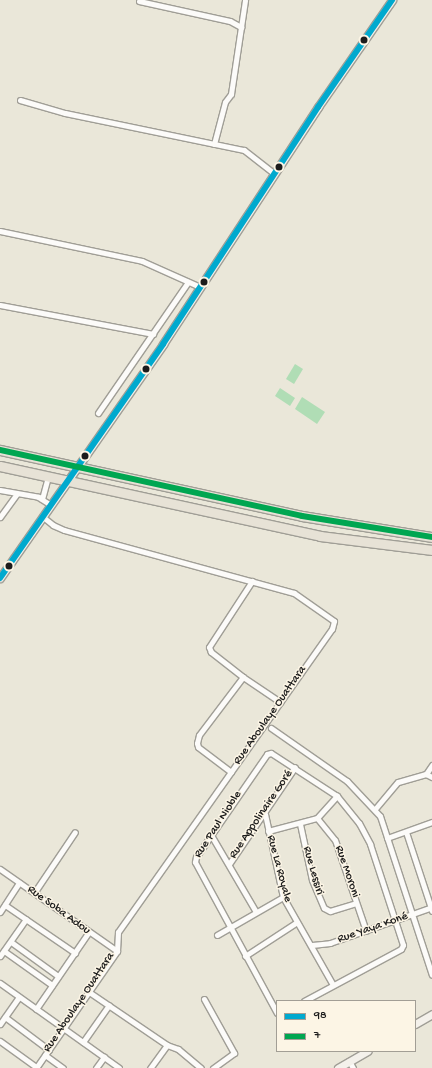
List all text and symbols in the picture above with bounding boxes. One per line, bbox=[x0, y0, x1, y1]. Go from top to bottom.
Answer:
unlabelled marker bbox=[359, 35, 369, 45]
unlabelled marker bbox=[274, 162, 284, 172]
unlabelled marker bbox=[199, 277, 209, 287]
unlabelled marker bbox=[141, 364, 151, 374]
unlabelled marker bbox=[80, 451, 90, 461]
unlabelled marker bbox=[4, 561, 14, 571]
street label: Rue Aboulaye Ouattara bbox=[231, 664, 311, 768]
street label: Rue Appolinaire Goré bbox=[227, 768, 297, 862]
street label: Rue Paul Nioble bbox=[192, 789, 246, 861]
street label: Rue La Royale bbox=[262, 834, 294, 904]
street label: Rue Moroni bbox=[330, 844, 362, 900]
street label: Rue Lessiri bbox=[298, 845, 326, 897]
street label: Rue Soba Adou bbox=[24, 883, 92, 939]
street label: Rue Yaya Koné bbox=[336, 910, 410, 948]
street label: Rue Aboulaye Ouattara bbox=[41, 950, 119, 1056]
legend bbox=[276, 1000, 416, 1052]
text: 98 bbox=[314, 1009, 327, 1023]
text: 7 bbox=[314, 1029, 320, 1043]

